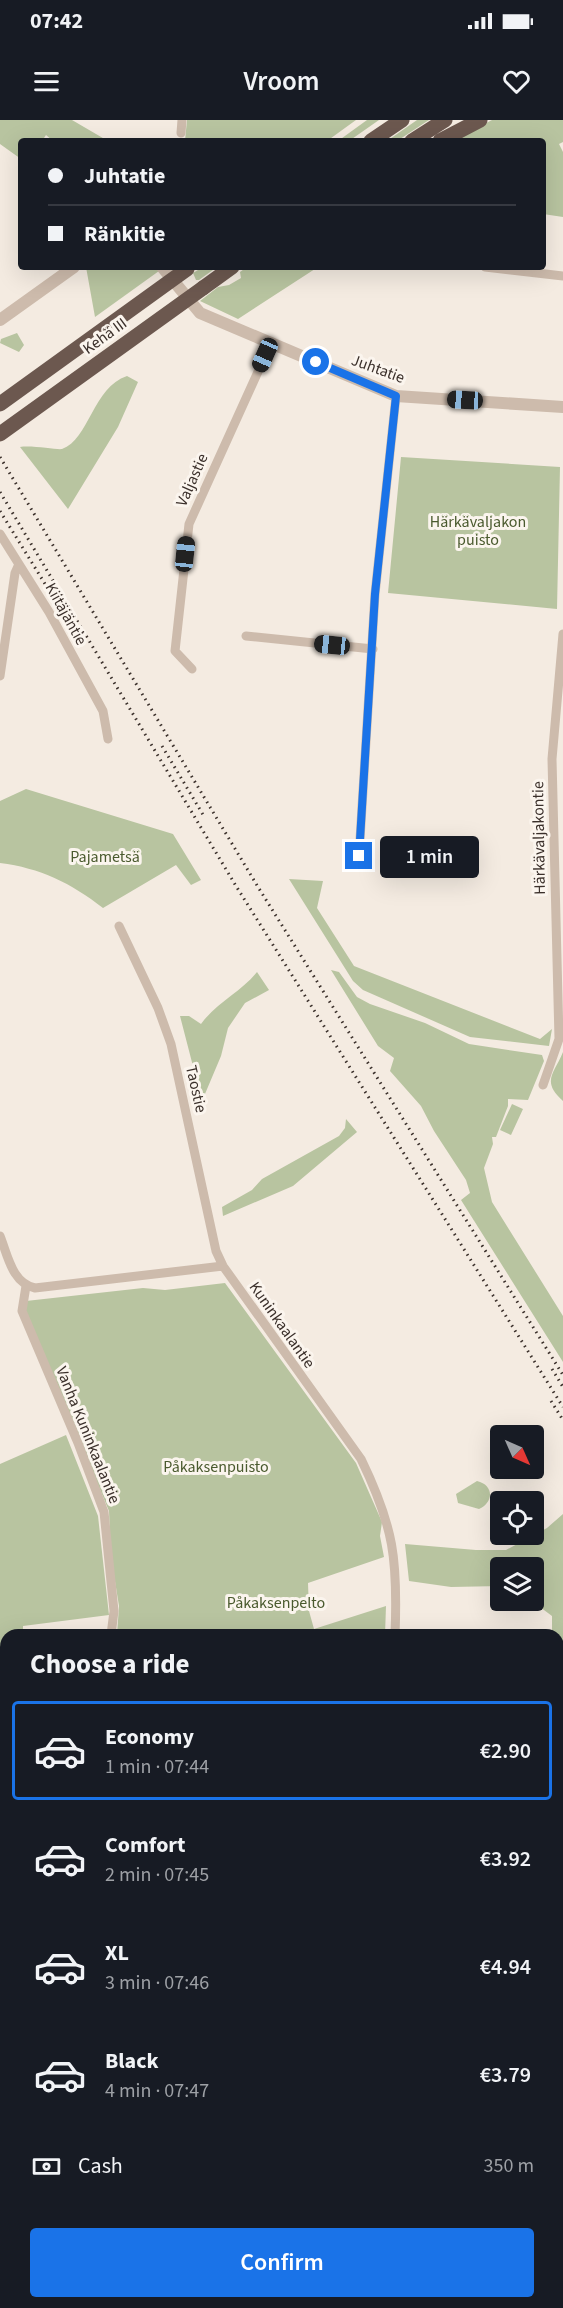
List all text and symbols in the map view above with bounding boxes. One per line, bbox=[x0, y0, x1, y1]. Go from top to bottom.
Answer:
text: 07:42 bbox=[30, 5, 83, 37]
text: Vroom bbox=[243, 62, 320, 101]
icon: menu bbox=[30, 65, 63, 98]
icon: heart bbox=[500, 65, 533, 98]
text: Juhtatie bbox=[84, 160, 165, 192]
text: Ränkitie bbox=[84, 218, 166, 250]
street label: Kehä III bbox=[78, 312, 132, 360]
car bbox=[249, 335, 281, 375]
route start bbox=[302, 348, 329, 375]
street label: Juhtatie bbox=[348, 349, 408, 389]
car bbox=[447, 390, 483, 410]
street label: Valjastie bbox=[171, 450, 213, 510]
park label: Härkävaljakon puisto bbox=[430, 511, 526, 551]
car bbox=[174, 535, 196, 573]
street label: Kiitäjäntie bbox=[40, 579, 92, 649]
car bbox=[313, 634, 351, 656]
street label: Härkävaljakontie bbox=[527, 781, 551, 895]
callout: 1 min bbox=[380, 835, 479, 877]
route end bbox=[345, 842, 372, 869]
text: 1 min bbox=[406, 843, 453, 871]
park label: Pajametsä bbox=[70, 846, 140, 868]
street label: Taostie bbox=[180, 1063, 212, 1115]
street label: Kuninkaalantie bbox=[244, 1277, 320, 1373]
street label: Vanha Kuninkaalantie bbox=[50, 1363, 126, 1507]
north arrow bbox=[490, 1425, 544, 1479]
map controls bbox=[490, 1425, 544, 1611]
park label: Påkaksenpuisto bbox=[163, 1456, 269, 1478]
button: locate bbox=[490, 1491, 544, 1545]
button: layers bbox=[490, 1557, 544, 1611]
park label: Påkaksenpelto bbox=[227, 1592, 325, 1614]
text: Choose a ride bbox=[30, 1645, 190, 1684]
text: Economy bbox=[105, 1721, 194, 1753]
icon: car bbox=[33, 1724, 87, 1778]
text: €2.90 bbox=[480, 1735, 531, 1767]
text: 1 min · 07:44 bbox=[105, 1753, 209, 1781]
text: Comfort bbox=[105, 1829, 186, 1861]
icon: car bbox=[33, 1832, 87, 1886]
text: €3.92 bbox=[480, 1843, 531, 1875]
text: 2 min · 07:45 bbox=[105, 1861, 209, 1889]
text: XL bbox=[105, 1937, 129, 1969]
icon: car bbox=[33, 1940, 87, 1994]
text: €4.94 bbox=[480, 1951, 531, 1983]
text: 3 min · 07:46 bbox=[105, 1969, 209, 1997]
text: Black bbox=[105, 2045, 159, 2077]
icon: car bbox=[33, 2048, 87, 2102]
text: €3.79 bbox=[480, 2059, 531, 2091]
text: 4 min · 07:47 bbox=[105, 2077, 209, 2105]
icon: cash bbox=[30, 2150, 63, 2183]
text: Cash bbox=[78, 2150, 123, 2182]
text: 350 m bbox=[484, 2152, 534, 2180]
button: Confirm bbox=[30, 2228, 534, 2297]

